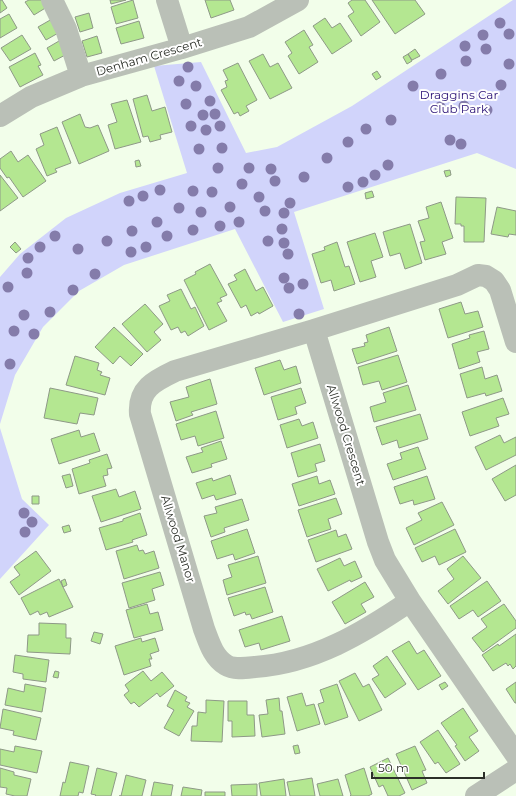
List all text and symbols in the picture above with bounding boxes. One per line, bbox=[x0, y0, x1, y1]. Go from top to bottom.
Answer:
street label: Denham Crescent bbox=[94, 34, 204, 79]
park label: Draggins Car Club Park bbox=[420, 87, 498, 116]
street label: Allwood Crescent bbox=[324, 382, 369, 487]
street label: Allwood Manor bbox=[158, 493, 199, 585]
scale bar bbox=[372, 754, 484, 780]
text: 50 m bbox=[378, 760, 409, 775]

